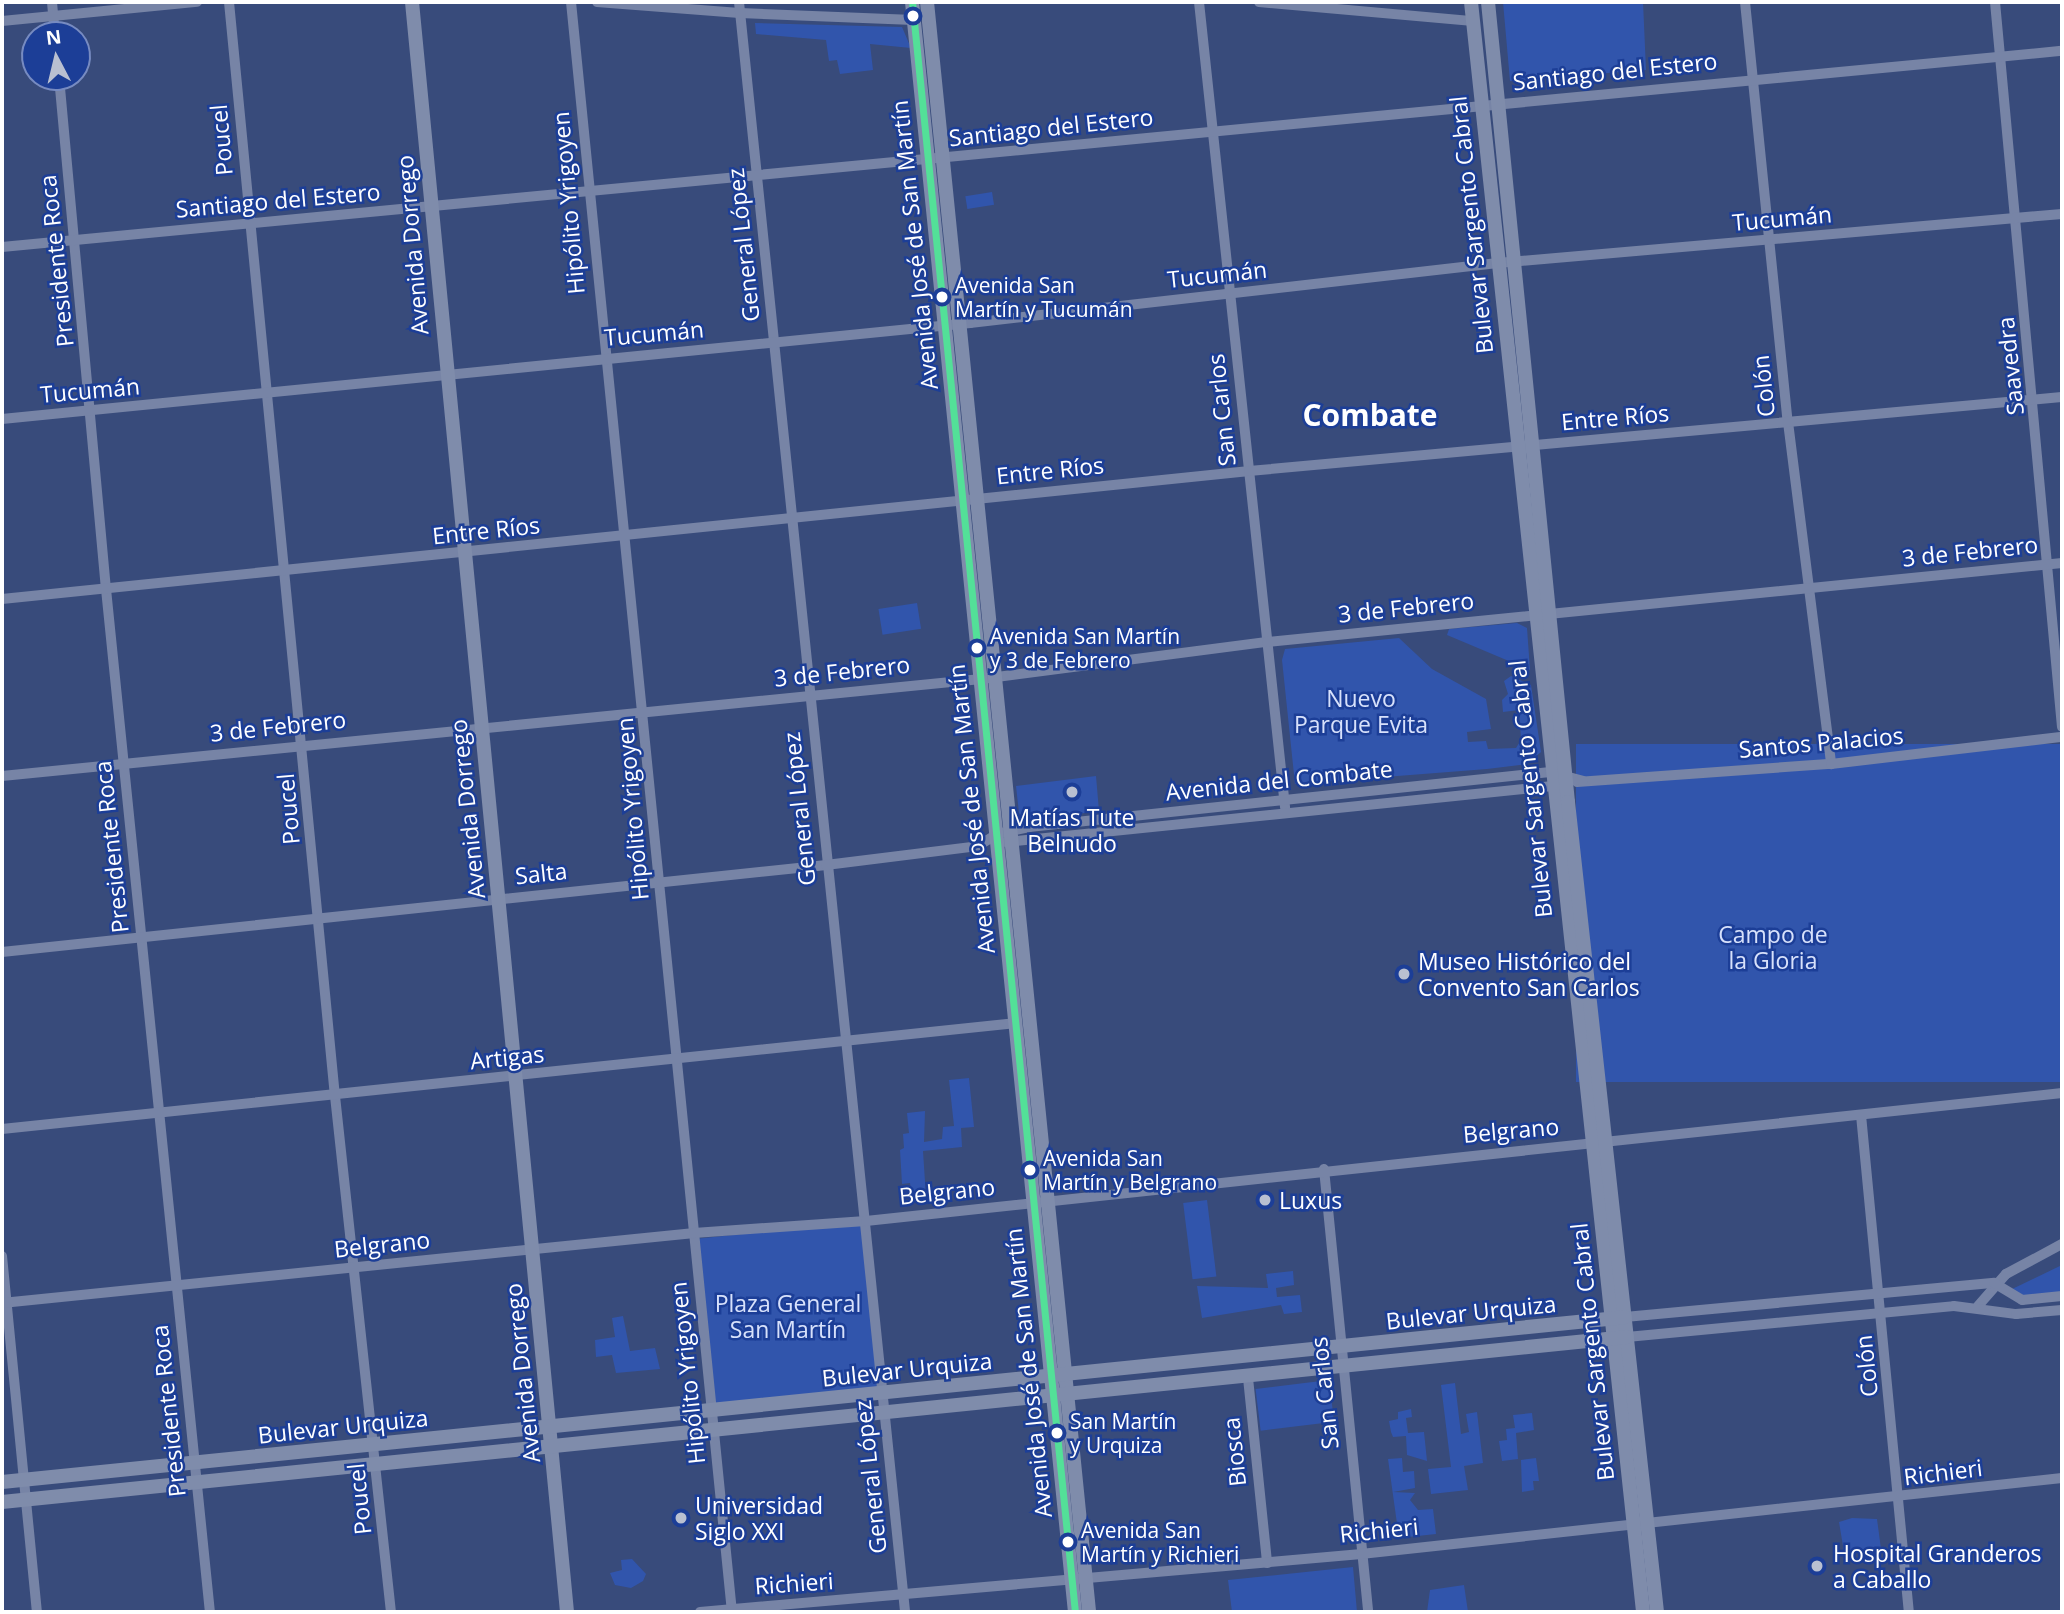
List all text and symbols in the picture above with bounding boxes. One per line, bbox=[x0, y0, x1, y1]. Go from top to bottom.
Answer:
unlabelled marker bbox=[906, 9, 920, 23]
north arrow bbox=[21, 21, 91, 91]
text: N bbox=[44, 23, 63, 51]
street label: Santiago del Estero bbox=[1511, 47, 1719, 95]
street label: Bulevar Sargento Cabral bbox=[1444, 95, 1498, 355]
street label: Avenida José de San Martín bbox=[885, 99, 943, 391]
street label: Poucel bbox=[204, 103, 238, 177]
street label: Santiago del Estero bbox=[947, 103, 1155, 151]
street label: Hipólito Yrigoyen bbox=[546, 111, 590, 295]
street label: Avenida Dorrego bbox=[390, 154, 434, 336]
street label: General López bbox=[721, 167, 765, 323]
street label: Presidente Roca bbox=[33, 174, 79, 348]
street label: Santiago del Estero bbox=[174, 177, 382, 223]
street label: Tucumán bbox=[1731, 200, 1833, 236]
street label: Tucumán bbox=[1166, 255, 1268, 293]
place label: Avenida San Martín y Tucumán bbox=[955, 272, 1133, 322]
marker: Avenida San Martín y Tucumán bbox=[935, 290, 949, 304]
street label: Tucumán bbox=[603, 315, 705, 351]
street label: Saavedra bbox=[1991, 315, 2029, 417]
street label: San Carlos bbox=[1201, 352, 1241, 468]
street label: Colón bbox=[1746, 354, 1780, 418]
street label: Tucumán bbox=[39, 372, 141, 408]
district label: Combate bbox=[1302, 397, 1438, 433]
street label: Entre Ríos bbox=[1560, 399, 1670, 435]
street label: Entre Ríos bbox=[995, 451, 1105, 489]
street label: Entre Ríos bbox=[431, 511, 541, 549]
street label: 3 de Febrero bbox=[1901, 530, 2039, 572]
street label: 3 de Febrero bbox=[1337, 586, 1475, 628]
place label: Avenida San Martín y 3 de Febrero bbox=[990, 623, 1180, 673]
marker: Avenida San Martín y 3 de Febrero bbox=[970, 641, 984, 655]
street label: 3 de Febrero bbox=[773, 650, 911, 692]
street label: Bulevar Sargento Cabral bbox=[1503, 659, 1557, 919]
street label: Avenida José de San Martín bbox=[942, 663, 1000, 955]
park label: Nuevo Parque Evita bbox=[1294, 684, 1428, 738]
street label: 3 de Febrero bbox=[209, 705, 347, 747]
street label: Hipólito Yrigoyen bbox=[610, 717, 654, 901]
street label: Avenida Dorrego bbox=[444, 718, 490, 900]
street label: Santos Palacios bbox=[1737, 721, 1905, 763]
street label: General López bbox=[777, 731, 821, 887]
street label: Avenida del Combate bbox=[1164, 754, 1394, 806]
street label: Presidente Roca bbox=[88, 760, 134, 934]
street label: Poucel bbox=[271, 772, 305, 846]
marker: Matías Tute Belnudo bbox=[1064, 784, 1080, 800]
place label: Matías Tute Belnudo bbox=[1009, 803, 1135, 857]
street label: Salta bbox=[514, 857, 568, 889]
park label: Campo de la Gloria bbox=[1718, 920, 1828, 974]
place label: Museo Histórico del Convento San Carlos bbox=[1418, 947, 1640, 1001]
marker: Museo Histórico del Convento San Carlos bbox=[1396, 966, 1412, 982]
street label: Artigas bbox=[469, 1039, 545, 1075]
street label: Belgrano bbox=[1462, 1112, 1560, 1148]
place label: Avenida San Martín y Belgrano bbox=[1043, 1145, 1217, 1195]
marker: Avenida San Martín y Belgrano bbox=[1023, 1163, 1037, 1177]
street label: Belgrano bbox=[898, 1172, 996, 1210]
place label: Luxus bbox=[1279, 1186, 1342, 1214]
marker: Luxus bbox=[1257, 1192, 1273, 1208]
street label: Bulevar Sargento Cabral bbox=[1565, 1222, 1619, 1482]
street label: Belgrano bbox=[333, 1225, 431, 1263]
street label: Avenida José de San Martín bbox=[999, 1227, 1057, 1519]
street label: Hipólito Yrigoyen bbox=[664, 1280, 710, 1466]
street label: Avenida Dorrego bbox=[499, 1282, 545, 1464]
park label: Plaza General San Martín bbox=[715, 1289, 861, 1343]
street label: Bulevar Urquiza bbox=[1385, 1289, 1557, 1335]
street label: Presidente Roca bbox=[145, 1324, 191, 1498]
street label: Colón bbox=[1849, 1334, 1883, 1398]
street label: San Carlos bbox=[1304, 1335, 1344, 1451]
street label: Bulevar Urquiza bbox=[821, 1346, 993, 1392]
street label: General López bbox=[848, 1399, 892, 1555]
street label: Bulevar Urquiza bbox=[257, 1403, 429, 1449]
place label: San Martín y Urquiza bbox=[1070, 1408, 1176, 1458]
street label: Biosca bbox=[1217, 1416, 1251, 1488]
marker: San Martín y Urquiza bbox=[1050, 1426, 1064, 1440]
street label: Richieri bbox=[1902, 1453, 1984, 1491]
street label: Poucel bbox=[342, 1462, 376, 1536]
place label: Universidad Siglo XXI bbox=[695, 1491, 823, 1545]
marker: Universidad Siglo XXI bbox=[673, 1510, 689, 1526]
street label: Richieri bbox=[1338, 1512, 1420, 1548]
place label: Avenida San Martín y Richieri bbox=[1081, 1517, 1239, 1567]
marker: Avenida San Martín y Richieri bbox=[1061, 1535, 1075, 1549]
place label: Hospital Granderos a Caballo bbox=[1833, 1539, 2042, 1593]
marker: Hospital Granderos a Caballo bbox=[1807, 1556, 1827, 1576]
street label: Richieri bbox=[754, 1566, 834, 1600]

